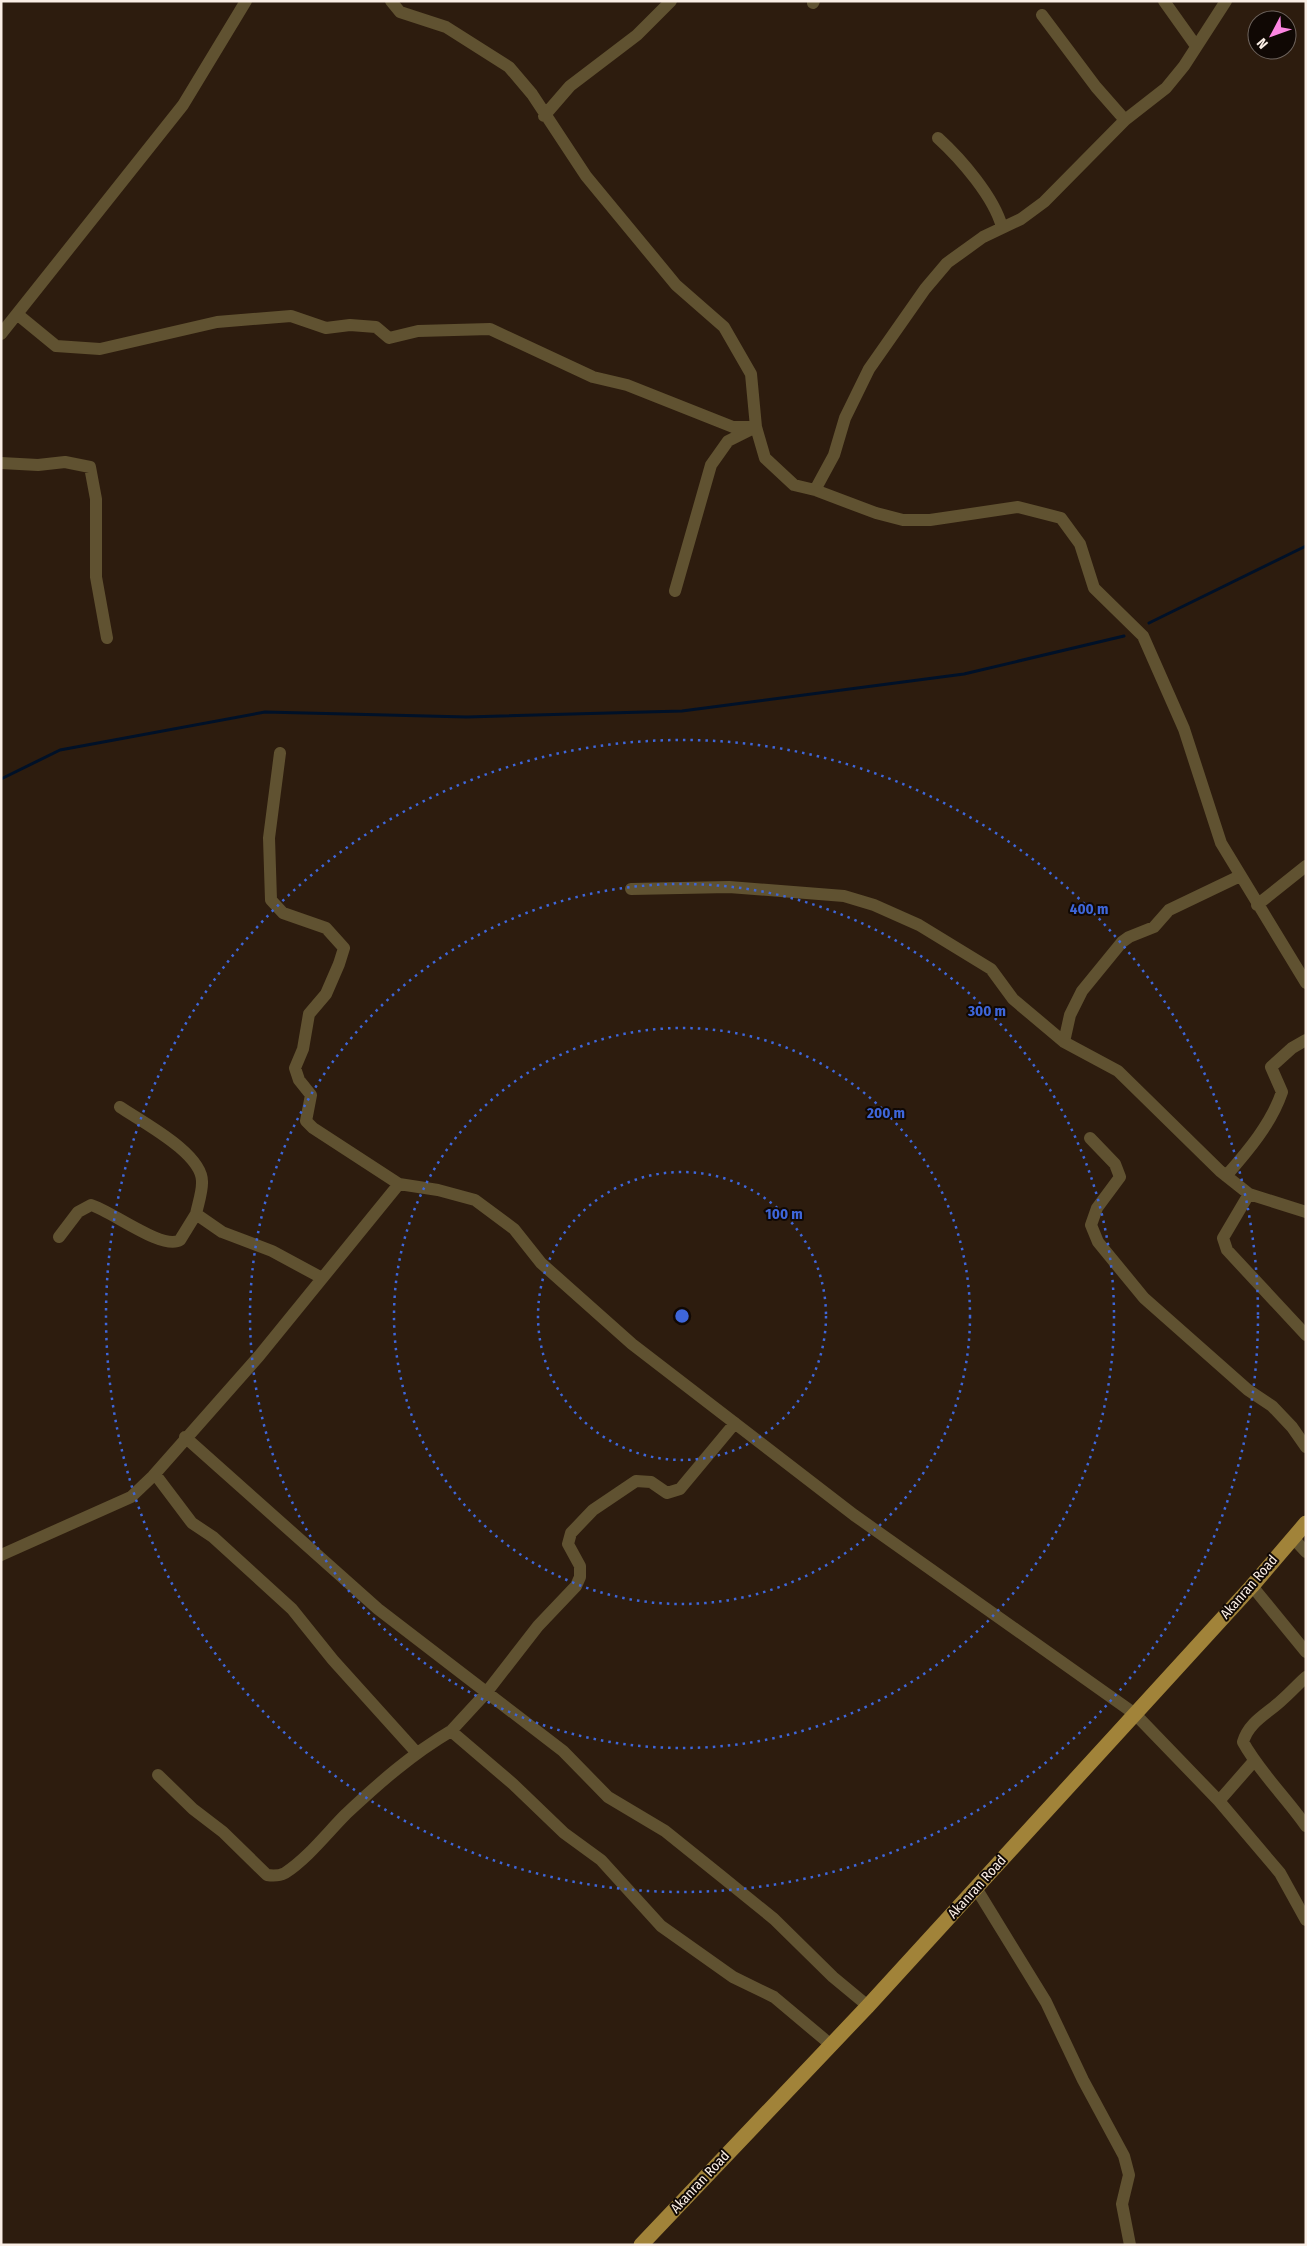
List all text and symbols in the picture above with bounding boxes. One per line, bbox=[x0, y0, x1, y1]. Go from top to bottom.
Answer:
north arrow bbox=[1247, 10, 1297, 60]
text: N bbox=[1253, 34, 1272, 52]
text: 400 m bbox=[1070, 900, 1108, 918]
text: 300 m bbox=[967, 1002, 1006, 1020]
text: 200 m bbox=[866, 1104, 905, 1122]
text: 100 m bbox=[765, 1205, 803, 1223]
centre of rings bbox=[673, 1307, 691, 1325]
street label: Akanran Road bbox=[1217, 1552, 1281, 1622]
street label: Akanran Road bbox=[944, 1852, 1010, 1922]
street label: Akanran Road bbox=[667, 2147, 733, 2217]

